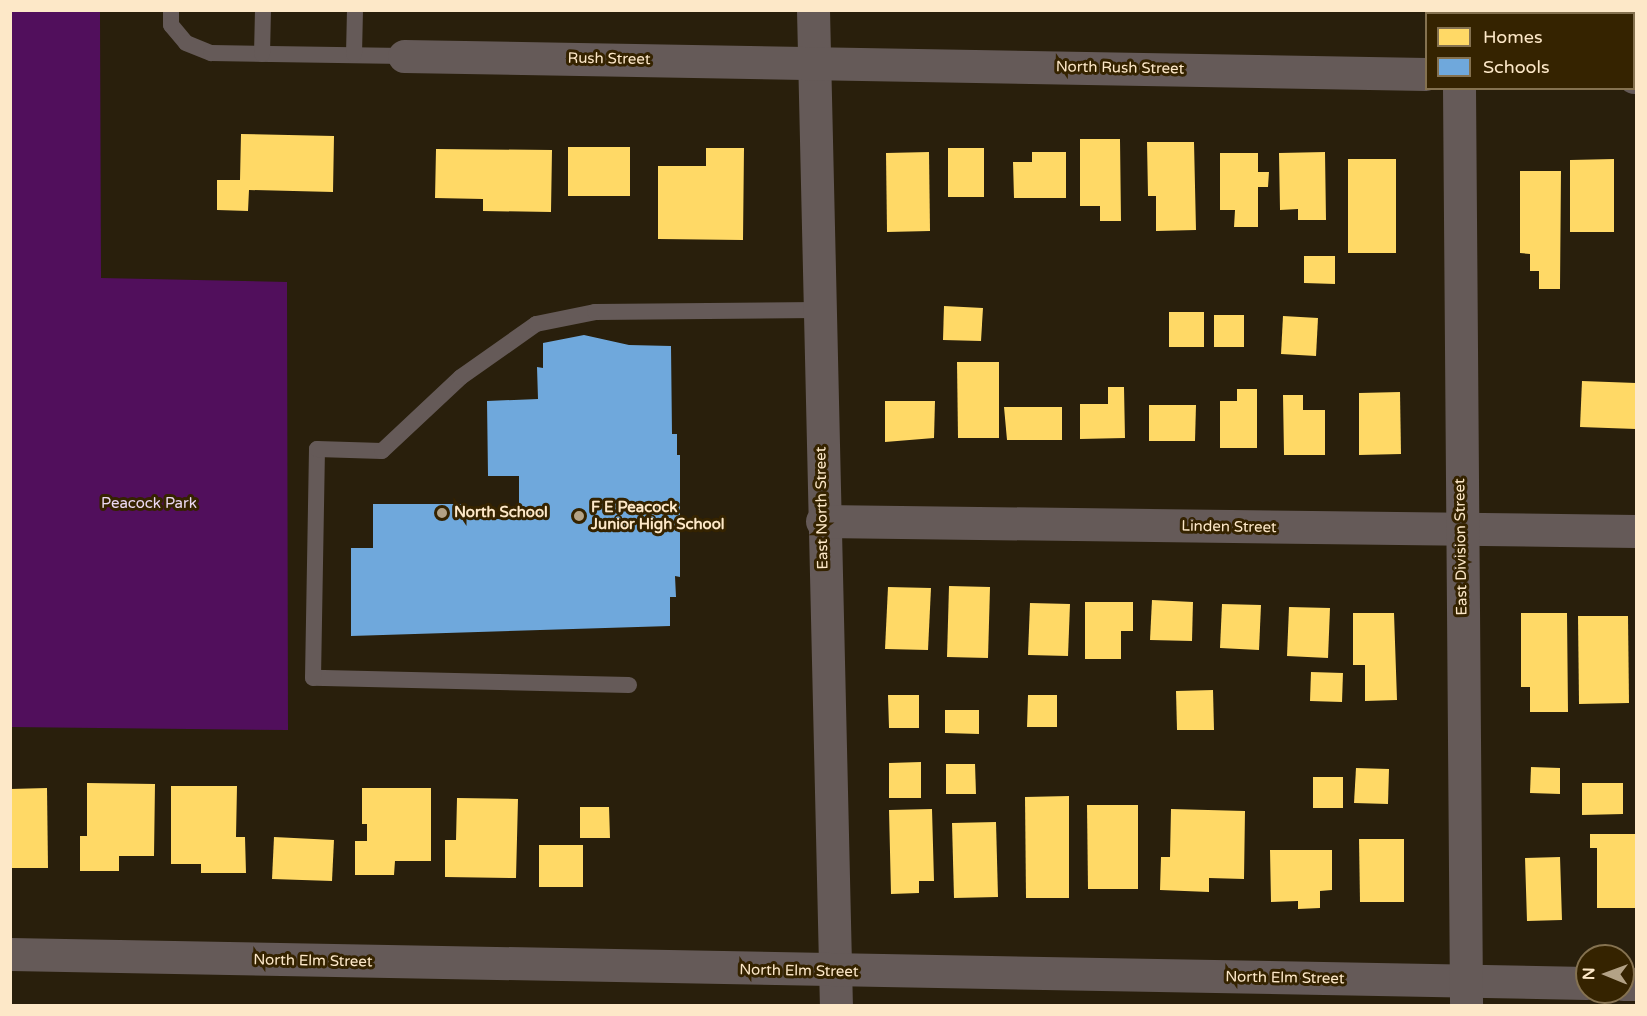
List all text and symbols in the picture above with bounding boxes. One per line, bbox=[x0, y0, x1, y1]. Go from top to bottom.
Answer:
legend bbox=[1425, 12, 1635, 90]
text: Homes bbox=[1483, 26, 1543, 48]
street label: Rush Street bbox=[567, 49, 651, 69]
text: Schools bbox=[1483, 56, 1550, 78]
street label: North Rush Street bbox=[1056, 58, 1184, 78]
street label: East North Street bbox=[812, 446, 832, 570]
street label: East Division Street bbox=[1451, 478, 1471, 616]
park label: Peacock Park bbox=[101, 495, 197, 513]
place label: F E Peacock Junior High School bbox=[591, 498, 725, 533]
place label: North School bbox=[454, 504, 548, 522]
marker: North School bbox=[435, 506, 449, 520]
marker: F E Peacock Junior High School bbox=[572, 509, 586, 523]
street label: Linden Street bbox=[1181, 517, 1277, 537]
north arrow bbox=[1575, 944, 1635, 1004]
street label: North Elm Street bbox=[253, 951, 373, 971]
street label: North Elm Street bbox=[739, 961, 859, 981]
text: N bbox=[1579, 967, 1599, 980]
street label: North Elm Street bbox=[1225, 968, 1345, 988]

